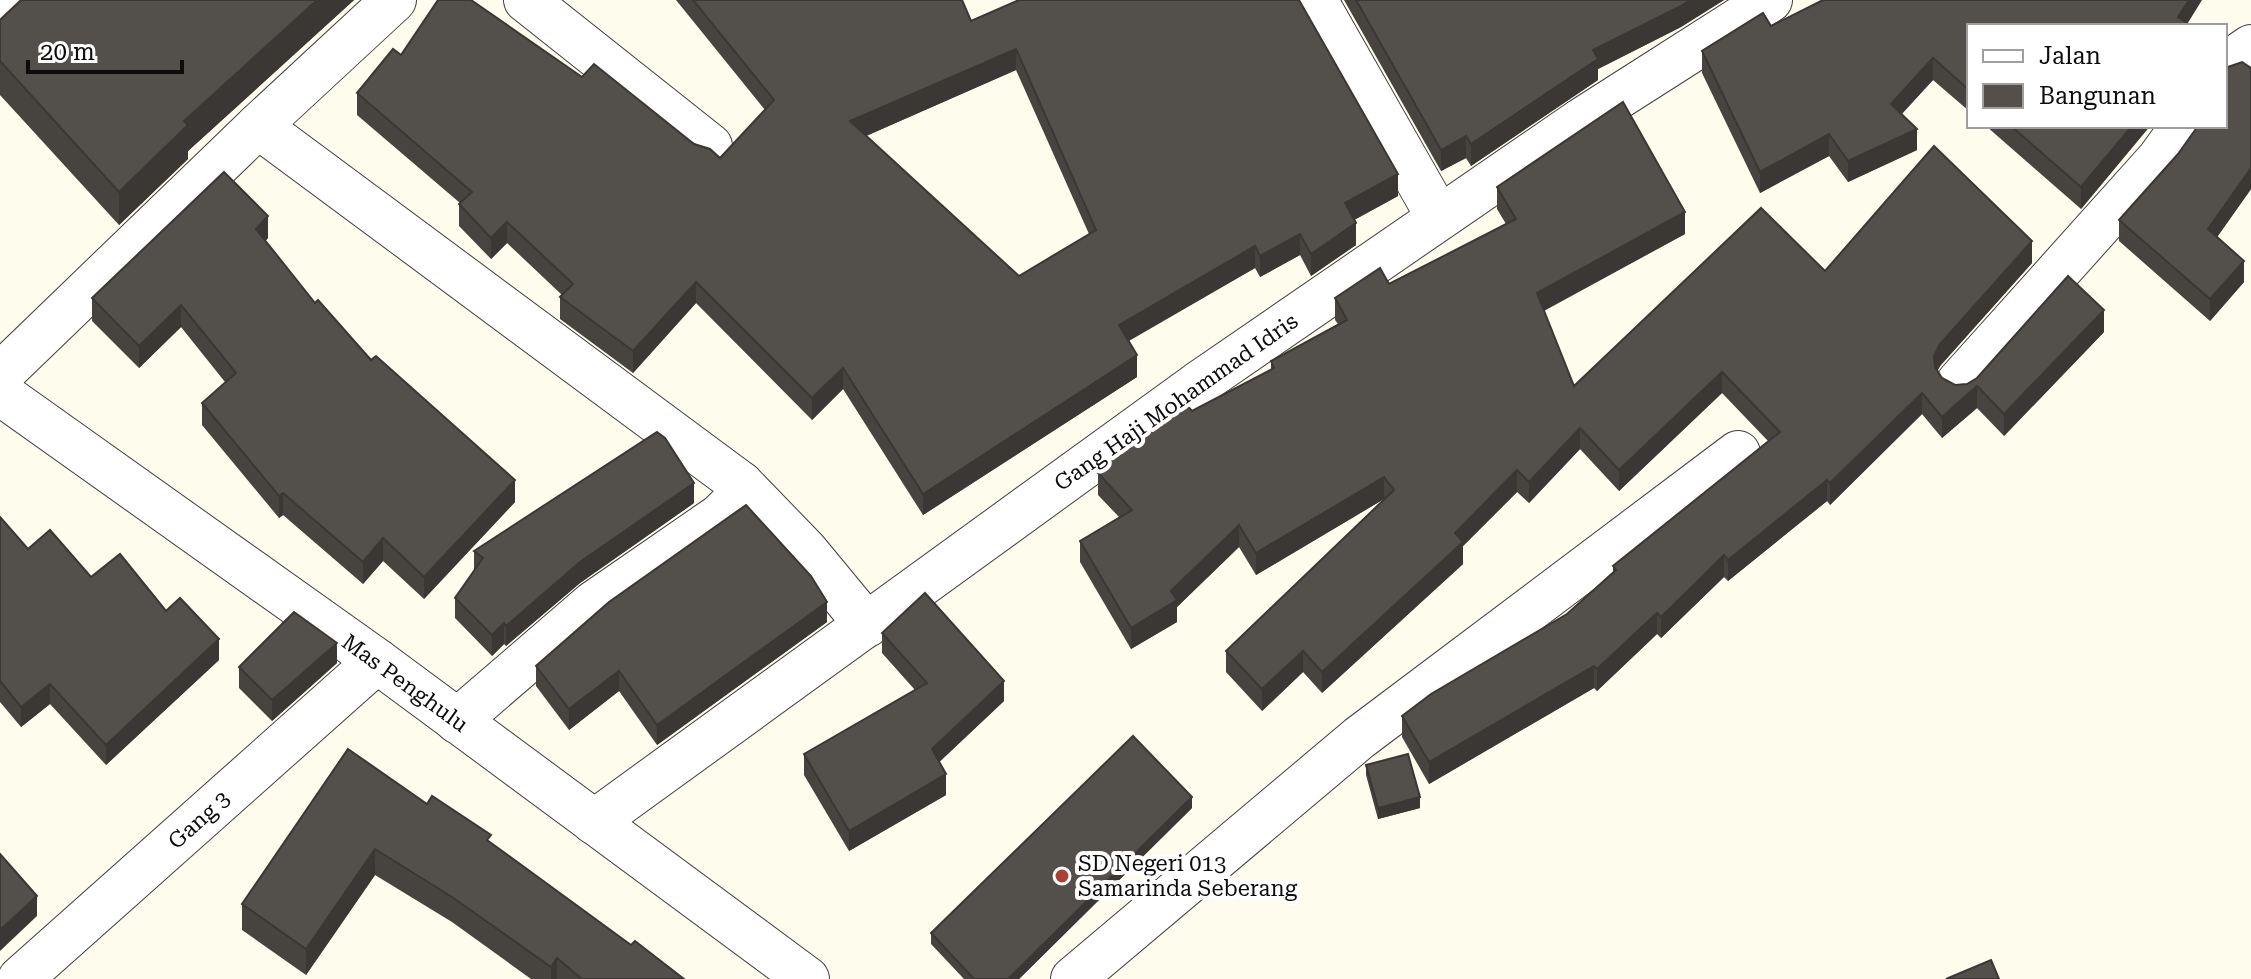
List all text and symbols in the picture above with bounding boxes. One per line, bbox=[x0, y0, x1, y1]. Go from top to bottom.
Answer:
scale bar bbox=[28, 24, 182, 74]
legend bbox=[1967, 24, 2227, 128]
text: 20 m bbox=[40, 38, 95, 66]
text: Jalan bbox=[2039, 42, 2101, 70]
text: Bangunan bbox=[2039, 82, 2156, 110]
street label: Gang Haji Mohammad Idris bbox=[1049, 308, 1303, 496]
street label: Mas Penghulu bbox=[337, 629, 473, 737]
street label: Gang 3 bbox=[163, 786, 235, 854]
place label: SD Negeri 013 Samarinda Seberang bbox=[1078, 851, 1298, 901]
marker: SD Negeri 013 Samarinda Seberang bbox=[1053, 867, 1071, 885]

